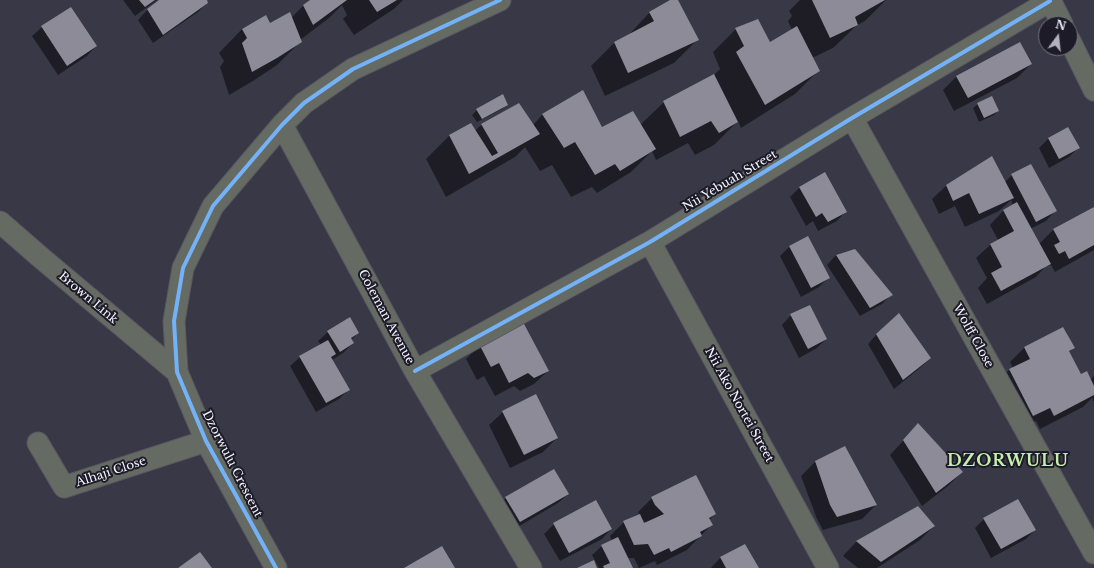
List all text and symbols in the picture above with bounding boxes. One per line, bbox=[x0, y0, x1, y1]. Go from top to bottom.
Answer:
north arrow bbox=[1038, 16, 1078, 56]
text: N bbox=[1054, 17, 1068, 33]
street label: Nii Yebuah Street bbox=[680, 147, 780, 215]
street label: Coleman Avenue bbox=[355, 267, 417, 367]
street label: Brown Link bbox=[55, 269, 121, 327]
street label: Wolff Close bbox=[950, 302, 996, 370]
street label: Nii Ako Nortei Street bbox=[701, 345, 777, 465]
street label: Dzorwulu Crescent bbox=[199, 408, 265, 520]
district label: DZORWULU bbox=[947, 451, 1069, 471]
street label: Alhaji Close bbox=[74, 454, 148, 490]

